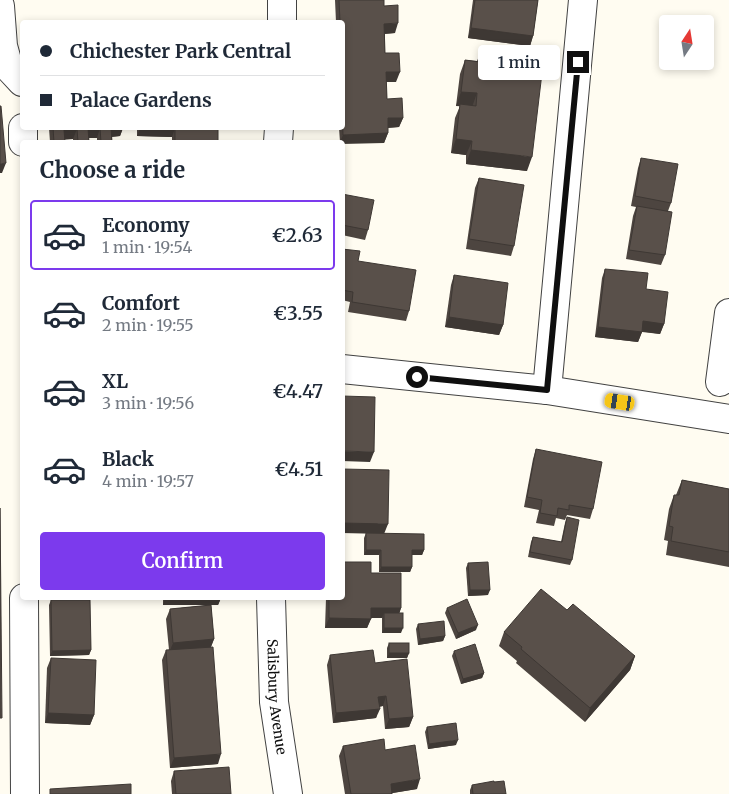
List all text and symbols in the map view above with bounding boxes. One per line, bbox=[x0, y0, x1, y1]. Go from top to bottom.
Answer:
north arrow bbox=[659, 15, 714, 70]
map controls bbox=[659, 15, 714, 70]
text: Chichester Park Central bbox=[70, 39, 291, 63]
callout: 1 min bbox=[478, 44, 560, 80]
route end bbox=[567, 51, 589, 73]
text: 1 min bbox=[497, 52, 541, 72]
text: Palace Gardens bbox=[70, 88, 212, 112]
text: Choose a ride bbox=[40, 156, 185, 184]
icon: car bbox=[42, 213, 87, 258]
text: Economy bbox=[102, 213, 190, 237]
text: €2.63 bbox=[272, 223, 323, 247]
text: 1 min · 19:54 bbox=[102, 237, 192, 257]
icon: car bbox=[42, 291, 87, 336]
text: Comfort bbox=[102, 291, 180, 315]
text: €3.55 bbox=[273, 301, 323, 325]
text: 2 min · 19:55 bbox=[102, 315, 194, 335]
route start bbox=[406, 366, 428, 388]
icon: car bbox=[42, 369, 87, 414]
text: XL bbox=[102, 369, 128, 393]
text: €4.47 bbox=[272, 379, 323, 403]
car bbox=[604, 392, 635, 412]
text: 3 min · 19:56 bbox=[102, 393, 194, 413]
icon: car bbox=[42, 447, 87, 492]
text: Black bbox=[102, 447, 154, 471]
text: €4.51 bbox=[275, 457, 323, 481]
text: 4 min · 19:57 bbox=[102, 471, 194, 491]
button: Confirm bbox=[40, 532, 325, 590]
street label: Salisbury Avenue bbox=[263, 639, 291, 756]

